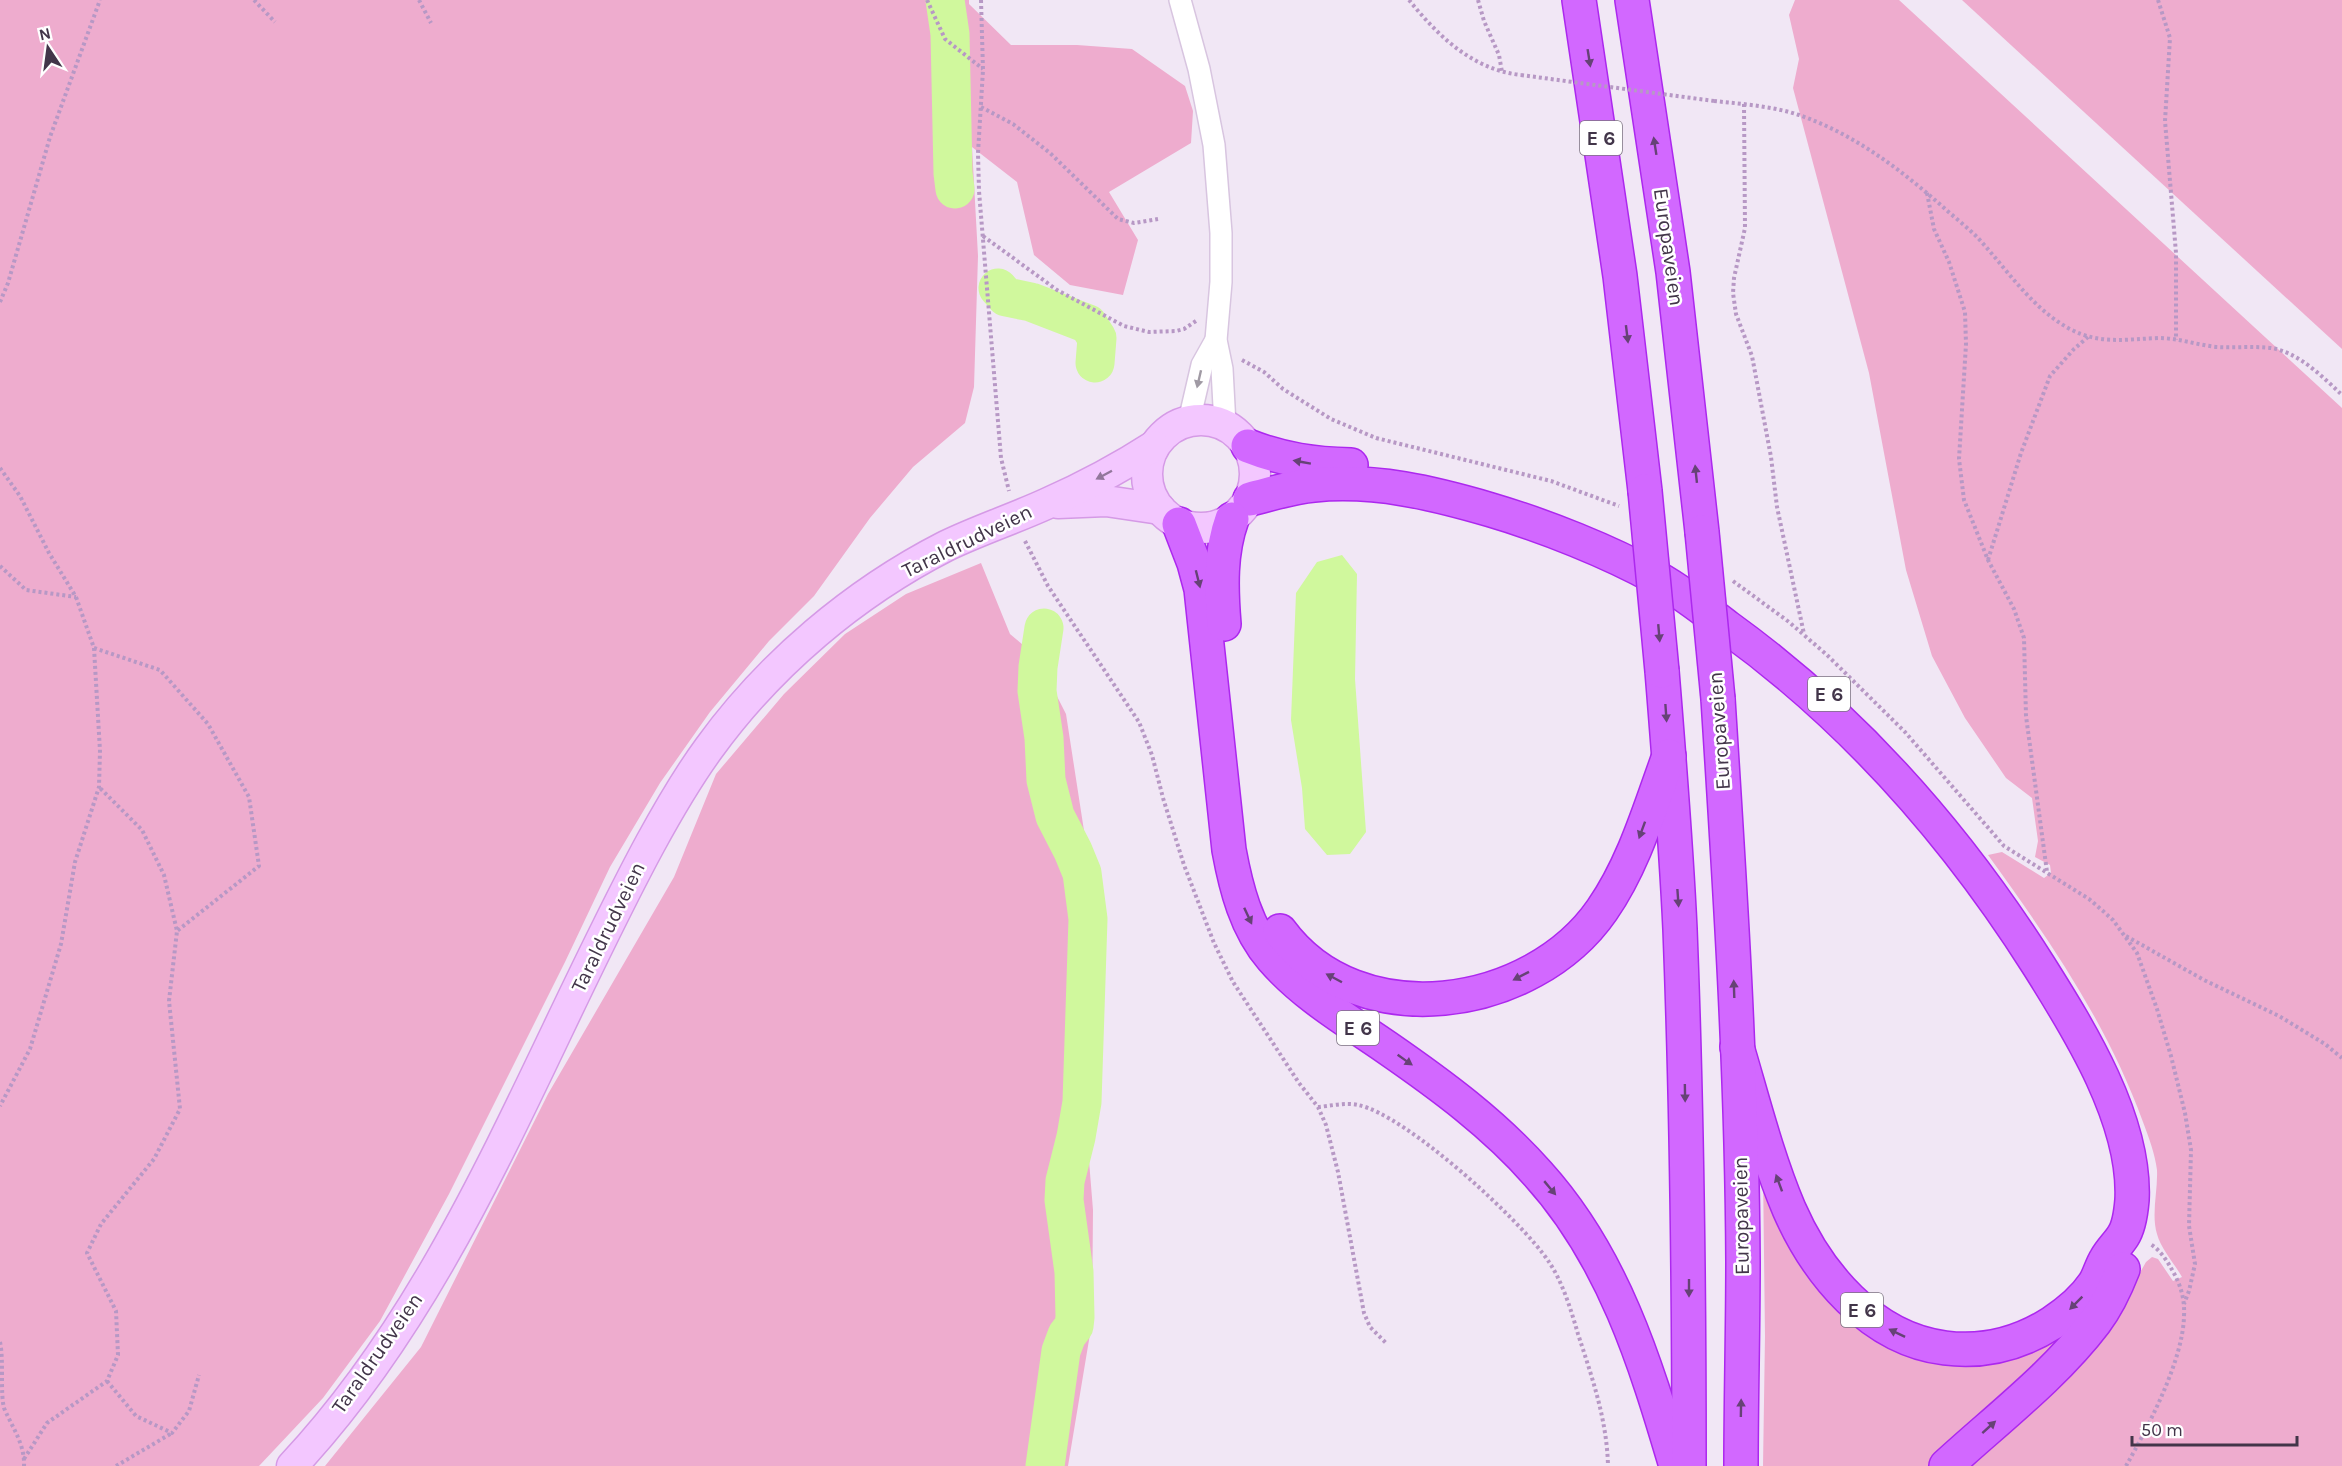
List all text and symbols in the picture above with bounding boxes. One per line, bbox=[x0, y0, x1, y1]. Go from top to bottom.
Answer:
north arrow bbox=[18, 18, 78, 78]
text: N bbox=[37, 23, 52, 44]
one-way arrow bbox=[1584, 48, 1593, 67]
road number: E 6 bbox=[1580, 121, 1622, 155]
one-way arrow bbox=[1651, 137, 1660, 156]
street label: Europaveien bbox=[1649, 187, 1689, 307]
one-way arrow bbox=[1623, 324, 1632, 343]
one-way arrow bbox=[1193, 370, 1203, 388]
one-way arrow bbox=[1292, 457, 1311, 466]
one-way arrow bbox=[1691, 464, 1701, 483]
one-way arrow bbox=[1095, 470, 1112, 480]
street label: Taraldrudveien bbox=[898, 499, 1036, 583]
one-way arrow bbox=[1194, 570, 1203, 588]
one-way arrow bbox=[1654, 623, 1664, 642]
street label: Europaveien bbox=[1703, 671, 1735, 791]
road number: E 6 bbox=[1808, 677, 1850, 711]
one-way arrow bbox=[1661, 704, 1670, 723]
one-way arrow bbox=[1636, 822, 1646, 840]
street label: Taraldrudveien bbox=[566, 858, 650, 996]
one-way arrow bbox=[1673, 888, 1682, 907]
one-way arrow bbox=[1243, 908, 1252, 925]
one-way arrow bbox=[1513, 971, 1530, 981]
one-way arrow bbox=[1325, 973, 1342, 983]
one-way arrow bbox=[1730, 979, 1739, 998]
road number: E 6 bbox=[1337, 1011, 1379, 1045]
one-way arrow bbox=[1396, 1054, 1412, 1066]
one-way arrow bbox=[1680, 1083, 1690, 1102]
street label: Europaveien bbox=[1728, 1157, 1754, 1275]
one-way arrow bbox=[1774, 1174, 1784, 1192]
one-way arrow bbox=[1544, 1180, 1557, 1196]
one-way arrow bbox=[1684, 1278, 1694, 1297]
street label: Taraldrudveien bbox=[327, 1288, 427, 1418]
road number: E 6 bbox=[1841, 1293, 1883, 1327]
one-way arrow bbox=[2069, 1296, 2084, 1310]
one-way arrow bbox=[1888, 1328, 1905, 1338]
one-way arrow bbox=[1736, 1398, 1746, 1417]
scale bar bbox=[2132, 1409, 2297, 1447]
text: 50 m bbox=[2141, 1419, 2183, 1441]
one-way arrow bbox=[1981, 1420, 1997, 1433]

